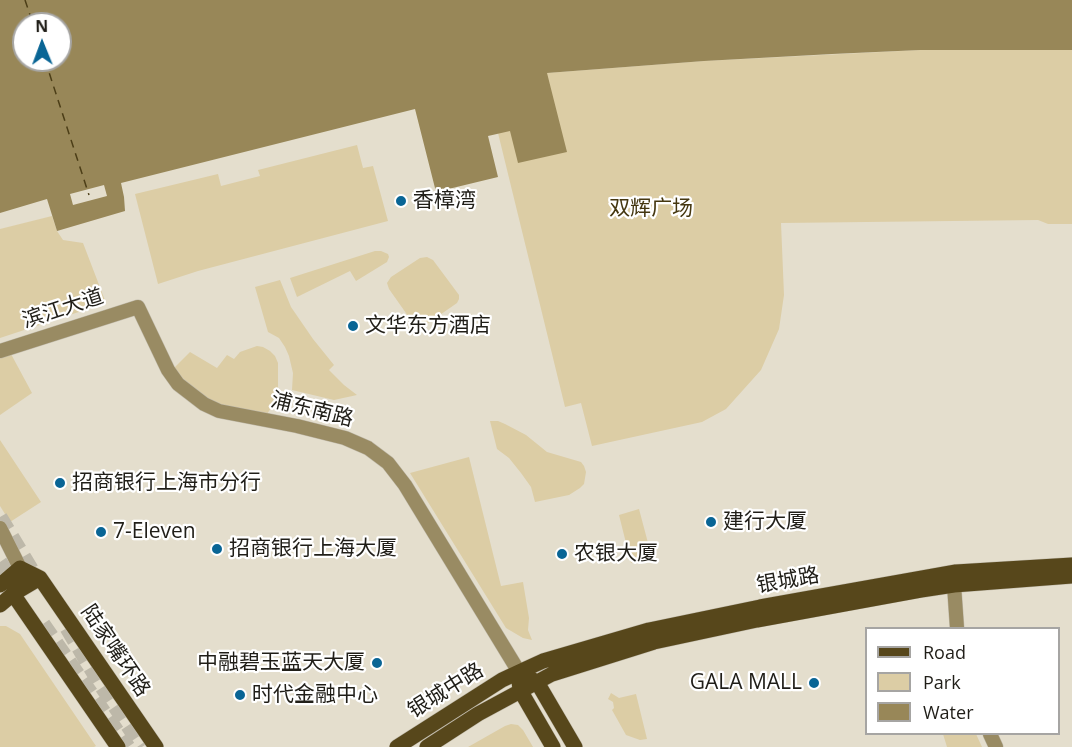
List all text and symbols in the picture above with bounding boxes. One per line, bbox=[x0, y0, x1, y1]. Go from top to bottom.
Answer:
north arrow bbox=[12, 12, 72, 72]
text: N bbox=[35, 15, 48, 37]
place label: 香樟湾 bbox=[413, 188, 476, 214]
marker: 香樟湾 bbox=[394, 194, 408, 208]
park label: 双辉广场 bbox=[609, 196, 693, 222]
street label: 滨江大道 bbox=[19, 284, 107, 334]
place label: 文华东方酒店 bbox=[365, 313, 491, 339]
marker: 文华东方酒店 bbox=[346, 319, 360, 333]
street label: 浦东南路 bbox=[268, 388, 356, 432]
place label: 招商银行上海市分行 bbox=[72, 470, 261, 496]
marker: 招商银行上海市分行 bbox=[53, 476, 67, 490]
place label: 建行大厦 bbox=[723, 509, 807, 535]
marker: 建行大厦 bbox=[704, 515, 718, 529]
place label: 7-Eleven bbox=[113, 519, 196, 545]
marker: 7-Eleven bbox=[94, 525, 108, 539]
place label: 招商银行上海大厦 bbox=[229, 536, 397, 562]
place label: 农银大厦 bbox=[574, 541, 658, 567]
marker: 招商银行上海大厦 bbox=[210, 542, 224, 556]
marker: 农银大厦 bbox=[555, 547, 569, 561]
street label: 银城路 bbox=[755, 563, 821, 599]
street label: 陆家嘴环路 bbox=[75, 600, 155, 702]
legend bbox=[865, 627, 1060, 735]
text: Road bbox=[923, 640, 966, 664]
place label: 中融碧玉蓝天大厦 bbox=[197, 650, 365, 676]
marker: 中融碧玉蓝天大厦 bbox=[370, 656, 384, 670]
street label: 银城中路 bbox=[404, 658, 488, 724]
place label: GALA MALL bbox=[690, 670, 802, 696]
text: Park bbox=[923, 670, 961, 694]
marker: GALA MALL bbox=[807, 676, 821, 690]
place label: 时代金融中心 bbox=[252, 682, 378, 708]
marker: 时代金融中心 bbox=[233, 688, 247, 702]
text: Water bbox=[923, 700, 974, 724]

